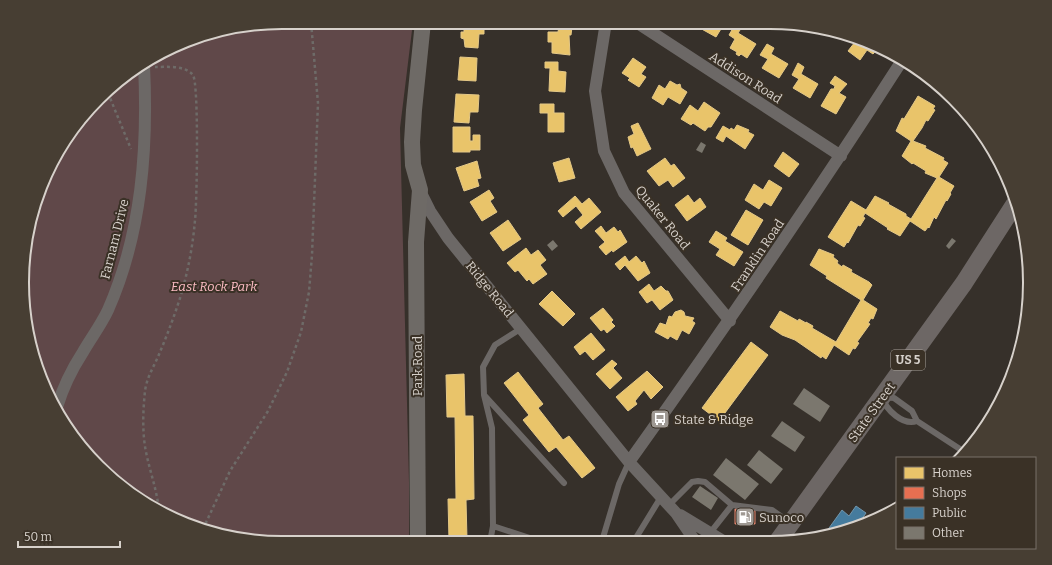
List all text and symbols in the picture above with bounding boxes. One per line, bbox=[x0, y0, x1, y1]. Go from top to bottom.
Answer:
street label: Addison Road bbox=[707, 48, 785, 107]
street label: Quaker Road bbox=[632, 182, 693, 252]
street label: Farnam Drive bbox=[97, 198, 132, 281]
street label: Franklin Road bbox=[728, 216, 787, 294]
street label: Ridge Road bbox=[463, 258, 517, 320]
park label: East Rock Park bbox=[171, 279, 258, 294]
street label: Park Road bbox=[410, 335, 425, 396]
road number: US 5 bbox=[891, 350, 925, 370]
street label: State Street bbox=[845, 379, 898, 445]
bus stop icon: State & Ridge bbox=[649, 408, 671, 430]
place label: State & Ridge bbox=[674, 412, 753, 427]
legend bbox=[896, 457, 1036, 549]
text: Homes bbox=[932, 466, 972, 480]
text: Shops bbox=[932, 486, 967, 500]
fuel station icon: Sunoco bbox=[734, 506, 756, 528]
text: Public bbox=[932, 506, 967, 520]
place label: Sunoco bbox=[759, 510, 804, 525]
scale bar bbox=[18, 523, 120, 549]
text: Other bbox=[932, 526, 965, 540]
text: 50 m bbox=[24, 530, 53, 544]

